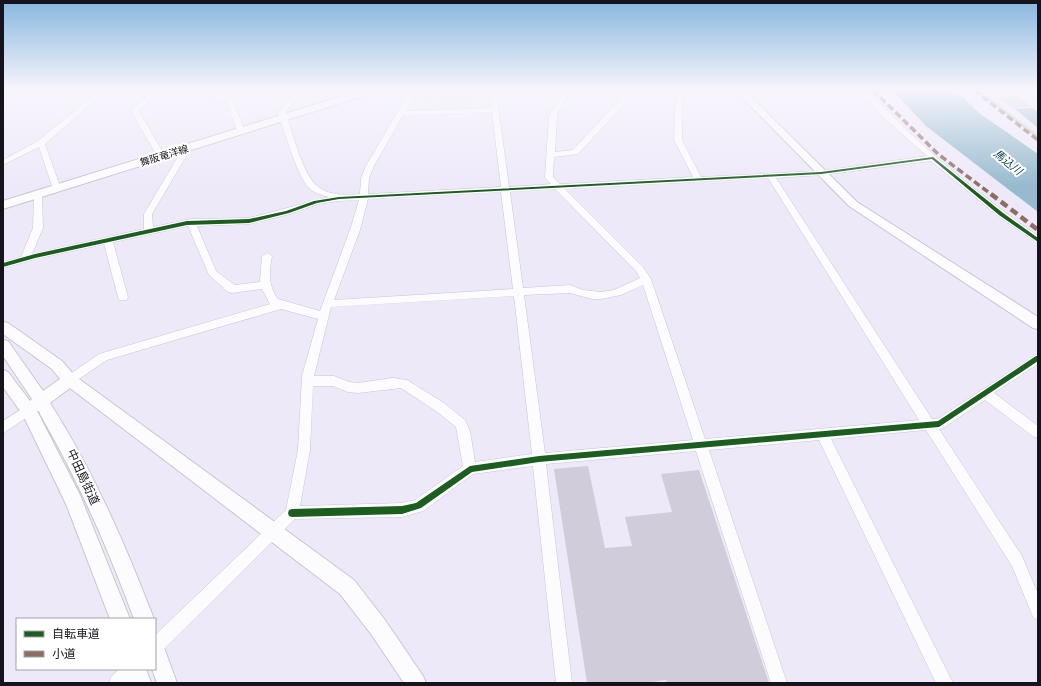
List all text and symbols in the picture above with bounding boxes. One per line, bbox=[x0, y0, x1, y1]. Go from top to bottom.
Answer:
street label: 舞阪竜洋線 bbox=[138, 142, 190, 169]
water label: 馬込川 bbox=[991, 146, 1026, 178]
street label: 中田島街道 bbox=[64, 446, 103, 507]
legend bbox=[16, 618, 156, 670]
text: 自転車道 bbox=[52, 626, 100, 641]
text: 小道 bbox=[52, 646, 76, 661]

